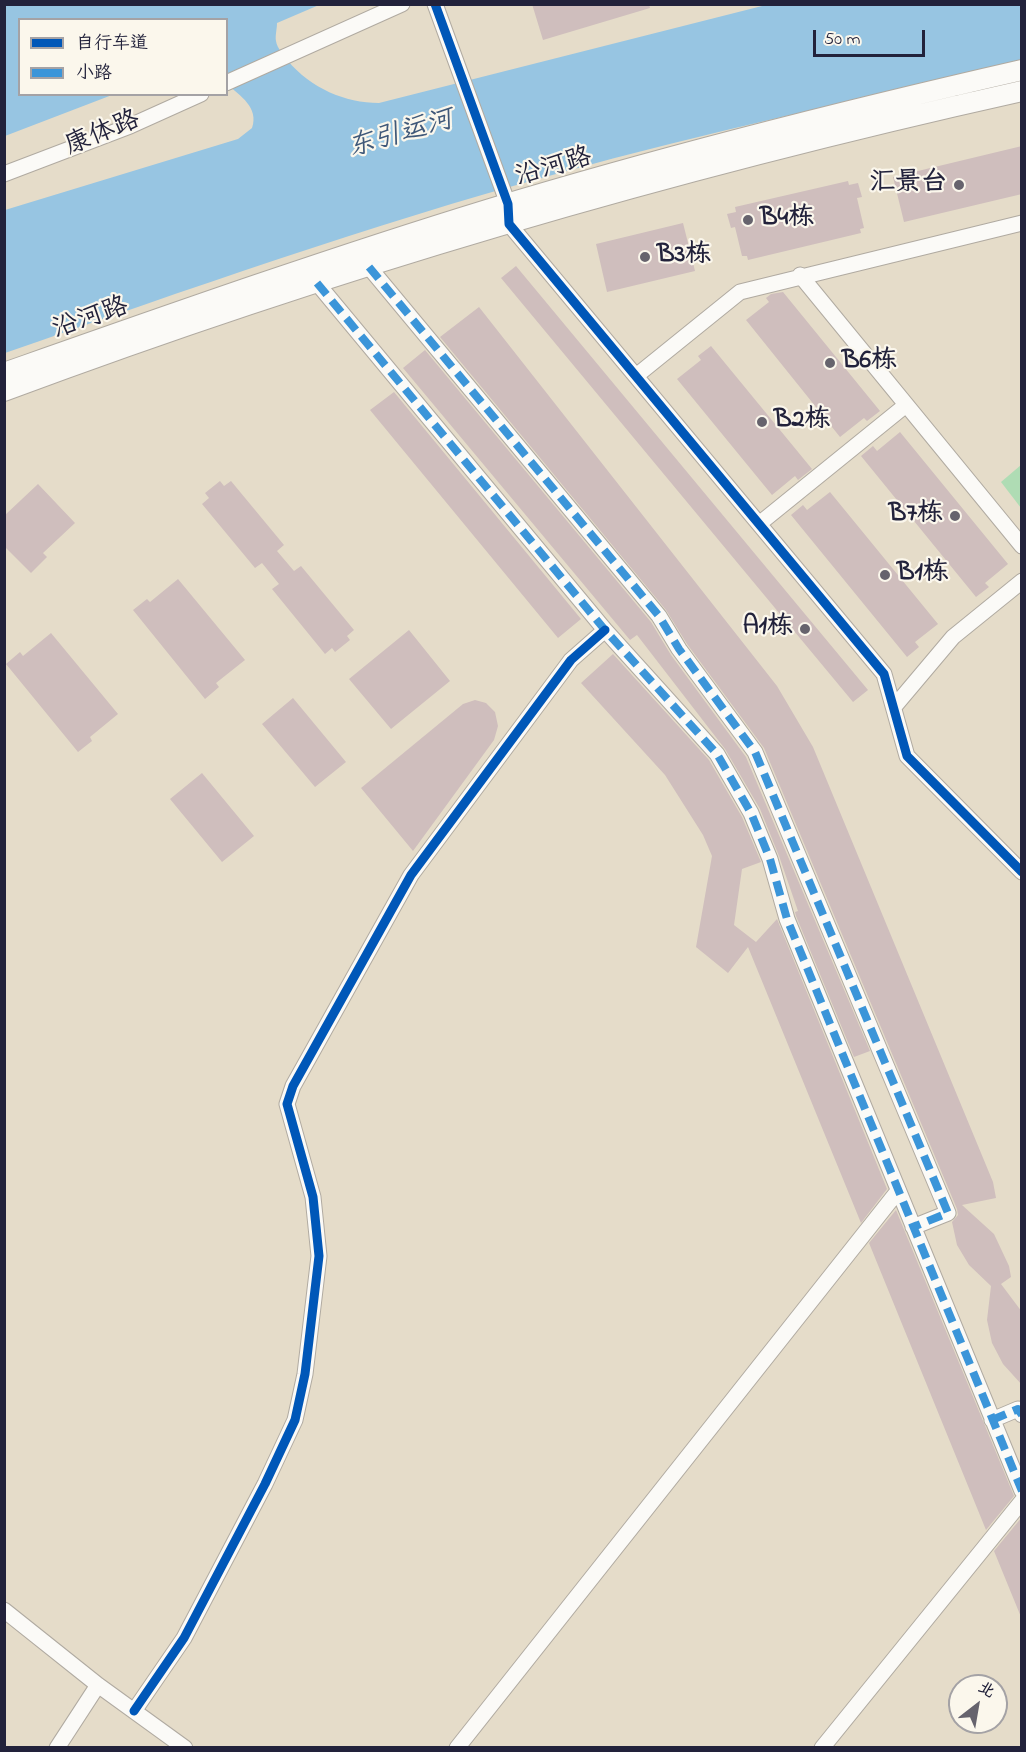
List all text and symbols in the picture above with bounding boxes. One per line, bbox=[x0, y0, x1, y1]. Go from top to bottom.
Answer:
legend bbox=[18, 18, 228, 96]
scale bar bbox=[816, 18, 928, 56]
text: 50 m bbox=[824, 27, 861, 53]
text: 自行车道 bbox=[76, 31, 148, 57]
text: 小路 bbox=[76, 61, 112, 87]
street label: 康体路 bbox=[61, 106, 145, 164]
water label: 东引运河 bbox=[345, 106, 457, 166]
street label: 沿河路 bbox=[512, 143, 596, 195]
place label: 汇景台 bbox=[869, 169, 947, 201]
marker: 汇景台 bbox=[952, 178, 966, 192]
place label: B4栋 bbox=[760, 204, 814, 236]
marker: B4栋 bbox=[741, 213, 755, 227]
place label: B3栋 bbox=[657, 241, 711, 273]
marker: B3栋 bbox=[638, 250, 652, 264]
street label: 沿河路 bbox=[49, 293, 133, 347]
place label: B6栋 bbox=[842, 347, 897, 379]
marker: B6栋 bbox=[823, 356, 837, 370]
place label: B2栋 bbox=[774, 406, 830, 438]
marker: B2栋 bbox=[755, 415, 769, 429]
place label: B7栋 bbox=[889, 500, 943, 532]
marker: B7栋 bbox=[948, 509, 962, 523]
place label: B1栋 bbox=[897, 559, 949, 591]
marker: B1栋 bbox=[878, 568, 892, 582]
place label: A1栋 bbox=[743, 613, 793, 645]
marker: A1栋 bbox=[798, 622, 812, 636]
north arrow bbox=[948, 1674, 1008, 1734]
text: 北 bbox=[973, 1676, 999, 1705]

